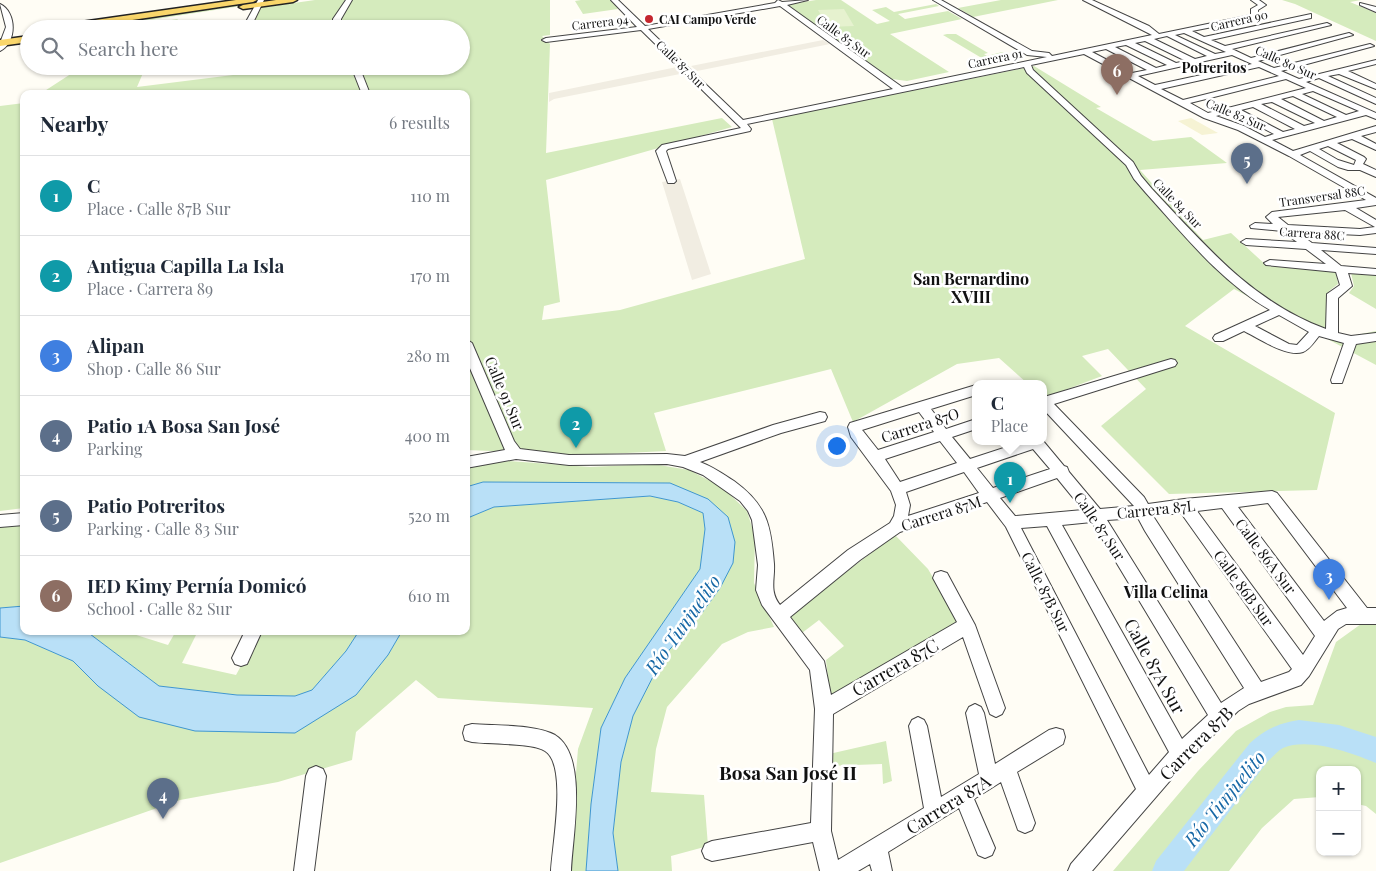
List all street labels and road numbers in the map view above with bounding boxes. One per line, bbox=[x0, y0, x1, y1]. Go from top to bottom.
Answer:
street label: Carrera 90 bbox=[1209, 6, 1269, 34]
street label: Carrera 94 bbox=[571, 11, 629, 33]
street label: Calle 85 Sur bbox=[814, 11, 875, 61]
street label: Calle 87 Sur bbox=[653, 36, 710, 92]
street label: Calle 80 Sur bbox=[1253, 41, 1320, 83]
street label: Carrera 91 bbox=[966, 44, 1024, 72]
street label: Calle 82 Sur bbox=[1204, 94, 1269, 134]
street label: Calle 84 Sur bbox=[1150, 174, 1206, 232]
street label: Transversal 88C bbox=[1278, 182, 1366, 210]
street label: Carrera 88C bbox=[1279, 223, 1345, 243]
street label: Calle 91 Sur bbox=[481, 353, 530, 433]
street label: Carrera 87O bbox=[878, 403, 962, 447]
street label: Calle 87 Sur bbox=[1070, 488, 1130, 564]
street label: Carrera 87M bbox=[898, 491, 984, 535]
street label: Carrera 87L bbox=[1116, 495, 1196, 523]
street label: Calle 86A Sur bbox=[1231, 514, 1301, 598]
street label: Calle 86B Sur bbox=[1210, 546, 1279, 630]
street label: Calle 87B Sur bbox=[1017, 548, 1075, 636]
street label: Calle 87A Sur bbox=[1119, 614, 1191, 718]
street label: Carrera 87C bbox=[847, 633, 943, 701]
street label: Carrera 87B bbox=[1154, 701, 1238, 785]
street label: Carrera 87A bbox=[901, 768, 995, 839]

